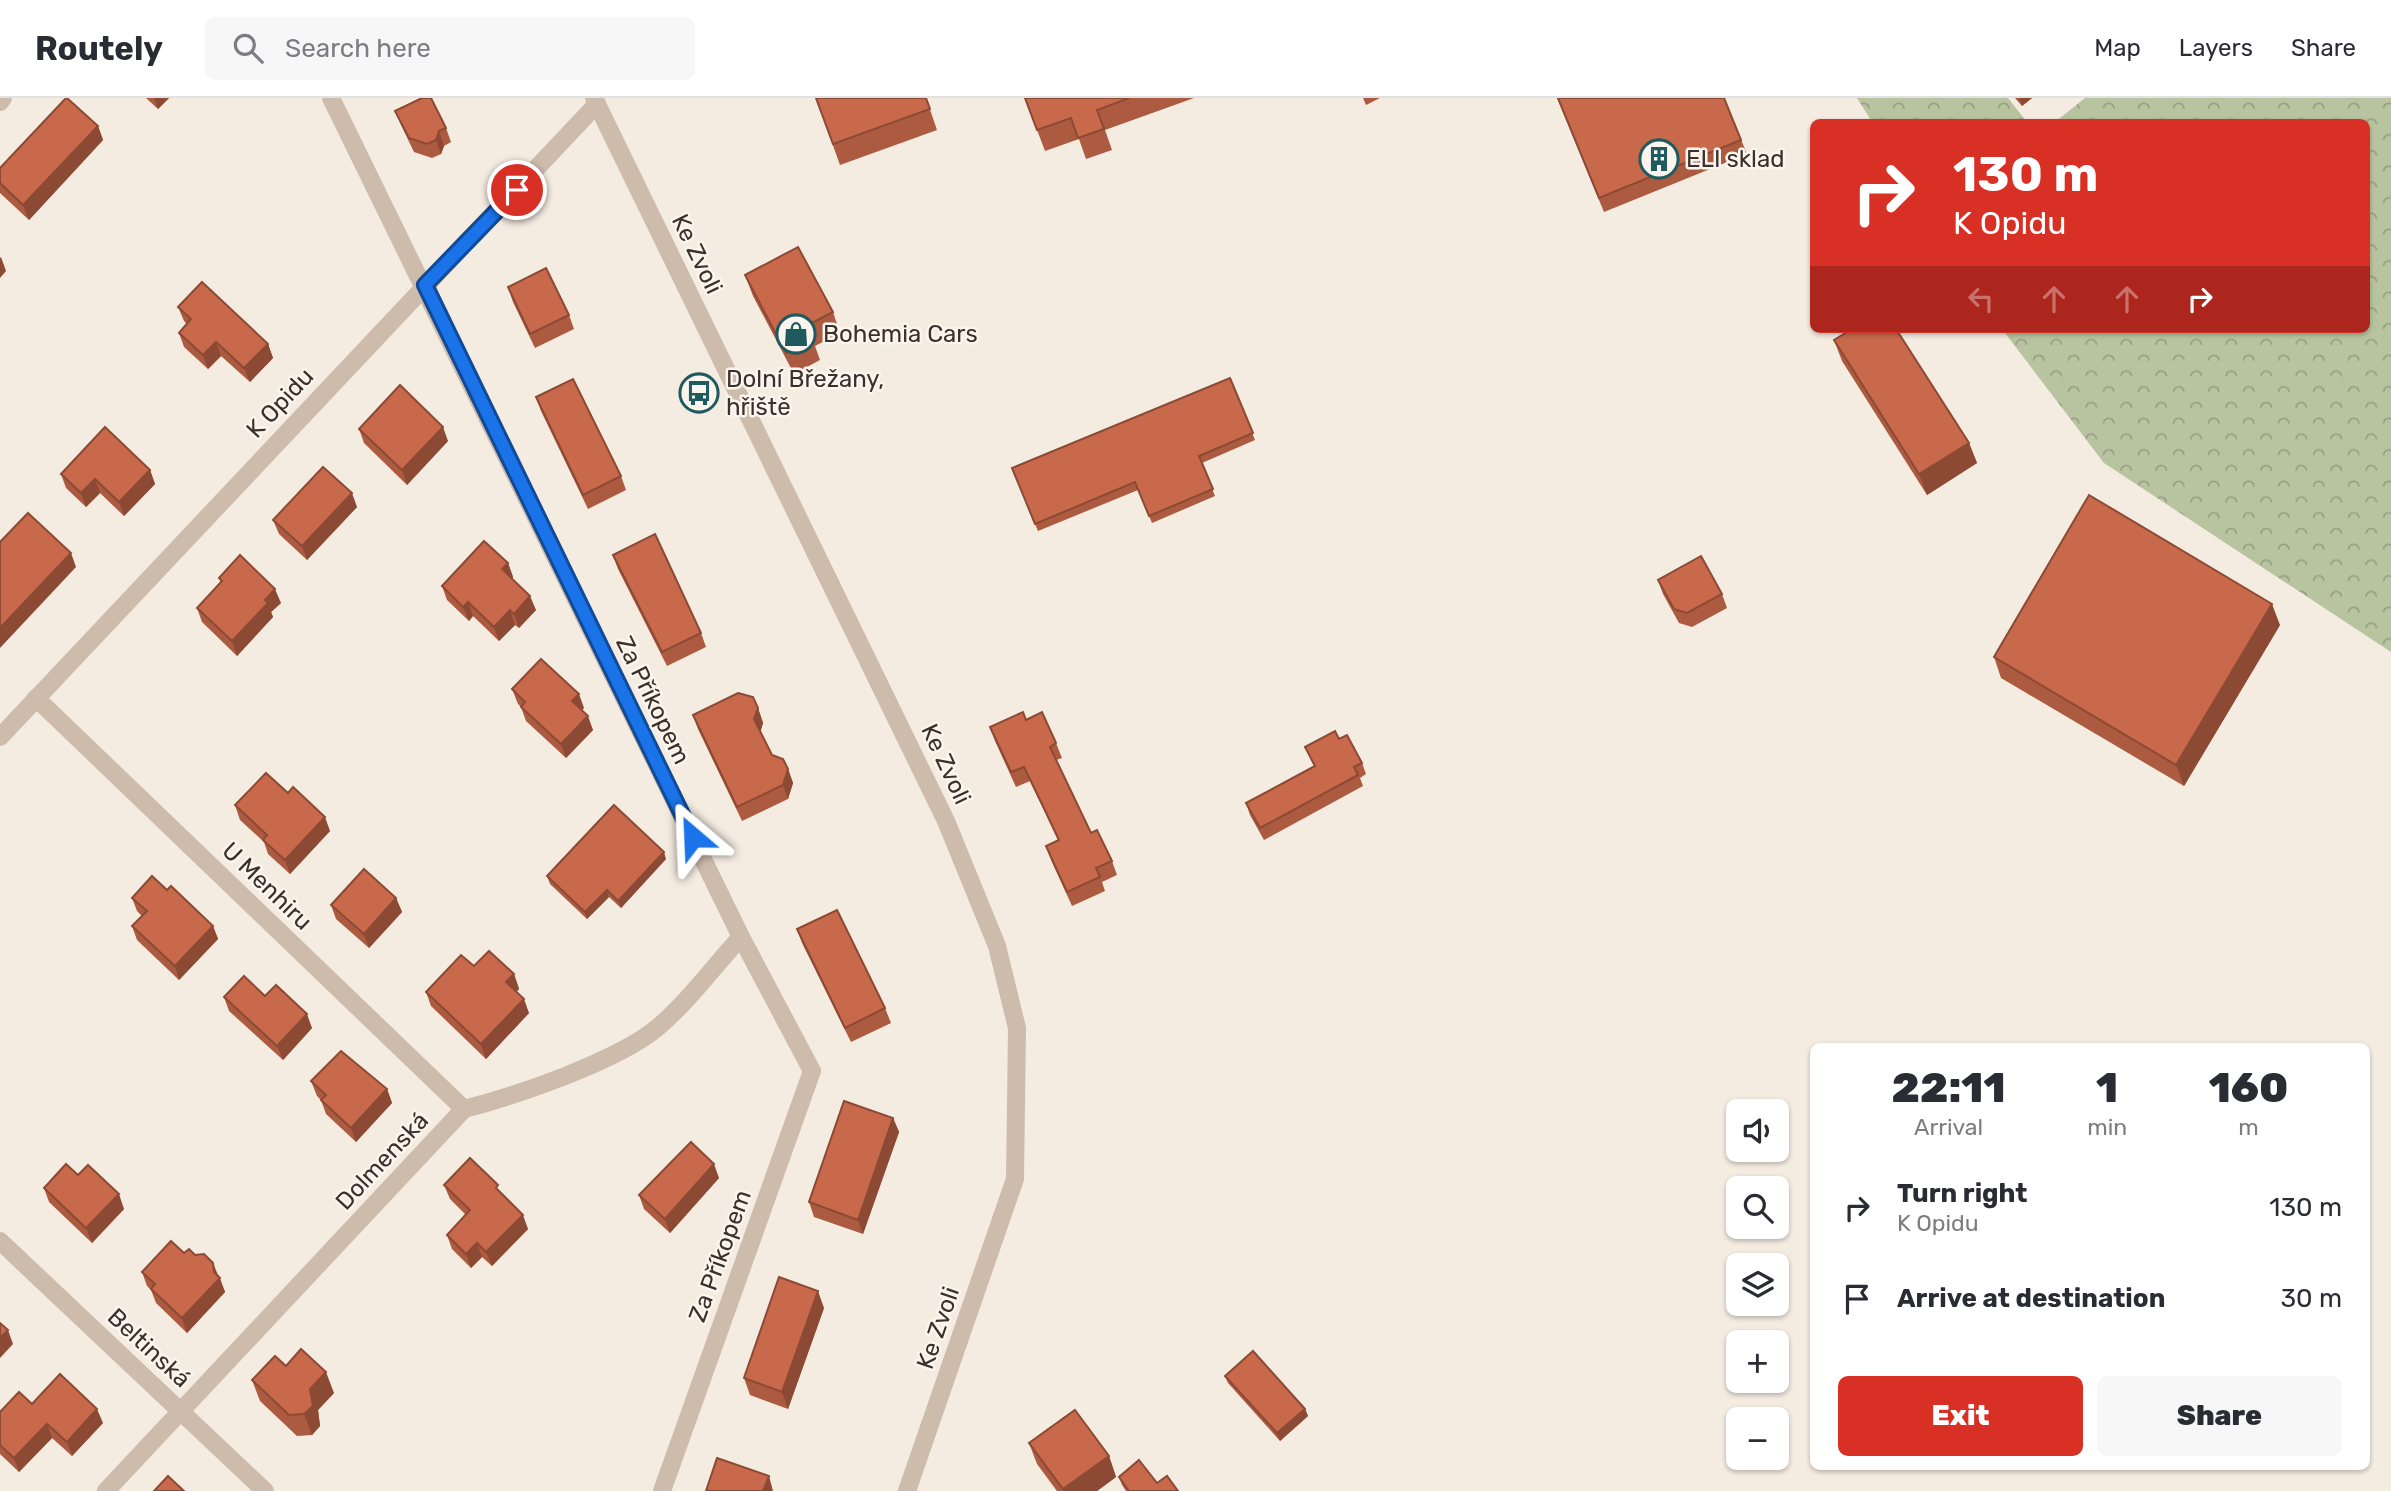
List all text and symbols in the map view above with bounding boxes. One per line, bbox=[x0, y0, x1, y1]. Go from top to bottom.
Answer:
search box bbox=[205, 17, 695, 80]
text: Routely bbox=[35, 29, 163, 68]
icon: search bbox=[229, 29, 267, 67]
text: Search here bbox=[285, 33, 431, 64]
text: Map bbox=[2094, 34, 2141, 62]
text: Layers bbox=[2179, 34, 2253, 62]
text: Share bbox=[2291, 34, 2356, 62]
building icon: ELI sklad bbox=[1638, 138, 1680, 180]
place label: ELI sklad bbox=[1686, 145, 1784, 173]
text: 130 m bbox=[1953, 145, 2098, 203]
icon: right bbox=[1838, 147, 1929, 238]
pin bbox=[487, 160, 547, 220]
icon: arrive bbox=[498, 171, 536, 209]
text: K Opidu bbox=[1953, 204, 2067, 242]
street label: Ke Zvoli bbox=[666, 210, 728, 298]
icon: left bbox=[1962, 280, 2000, 318]
icon: ahead bbox=[2035, 280, 2073, 318]
icon: ahead bbox=[2108, 280, 2146, 318]
icon: right bbox=[2181, 280, 2219, 318]
shop icon: Bohemia Cars bbox=[775, 313, 817, 355]
place label: Bohemia Cars bbox=[823, 320, 978, 348]
street label: K Opidu bbox=[241, 362, 319, 444]
place label: Dolní Břežany, hřiště bbox=[726, 365, 884, 421]
bus stop icon: Dolní Břežany, hřiště bbox=[678, 372, 720, 414]
street label: Za Příkopem bbox=[610, 632, 696, 768]
street label: Ke Zvoli bbox=[915, 720, 977, 808]
position arrow bbox=[656, 800, 730, 874]
street label: U Menhiru bbox=[216, 836, 318, 936]
text: 22:11 bbox=[1892, 1063, 2006, 1113]
text: 1 bbox=[2096, 1063, 2118, 1113]
text: 160 bbox=[2209, 1063, 2288, 1113]
map controls bbox=[1726, 1099, 1789, 1470]
button: sound bbox=[1726, 1099, 1789, 1162]
street label: Dolmenská bbox=[330, 1106, 434, 1216]
text: Arrival bbox=[1914, 1113, 1983, 1141]
text: min bbox=[2087, 1113, 2127, 1141]
text: m bbox=[2238, 1113, 2259, 1141]
button: search bbox=[1726, 1176, 1789, 1239]
text: Turn right bbox=[1897, 1178, 2027, 1209]
street label: Za Příkopem bbox=[683, 1186, 757, 1326]
icon: right bbox=[1838, 1189, 1876, 1227]
text: 130 m bbox=[2269, 1192, 2342, 1223]
text: K Opidu bbox=[1897, 1209, 1979, 1237]
button: layers bbox=[1726, 1253, 1789, 1316]
icon: arrive bbox=[1838, 1280, 1876, 1318]
street label: Ke Zvoli bbox=[911, 1283, 965, 1373]
text: Arrive at destination bbox=[1897, 1283, 2165, 1314]
text: 30 m bbox=[2280, 1283, 2342, 1314]
street label: Beltinská bbox=[102, 1303, 196, 1393]
button: + bbox=[1726, 1330, 1789, 1393]
button: Exit bbox=[1838, 1376, 2083, 1456]
button: Share bbox=[2097, 1376, 2342, 1456]
button: − bbox=[1726, 1407, 1789, 1470]

